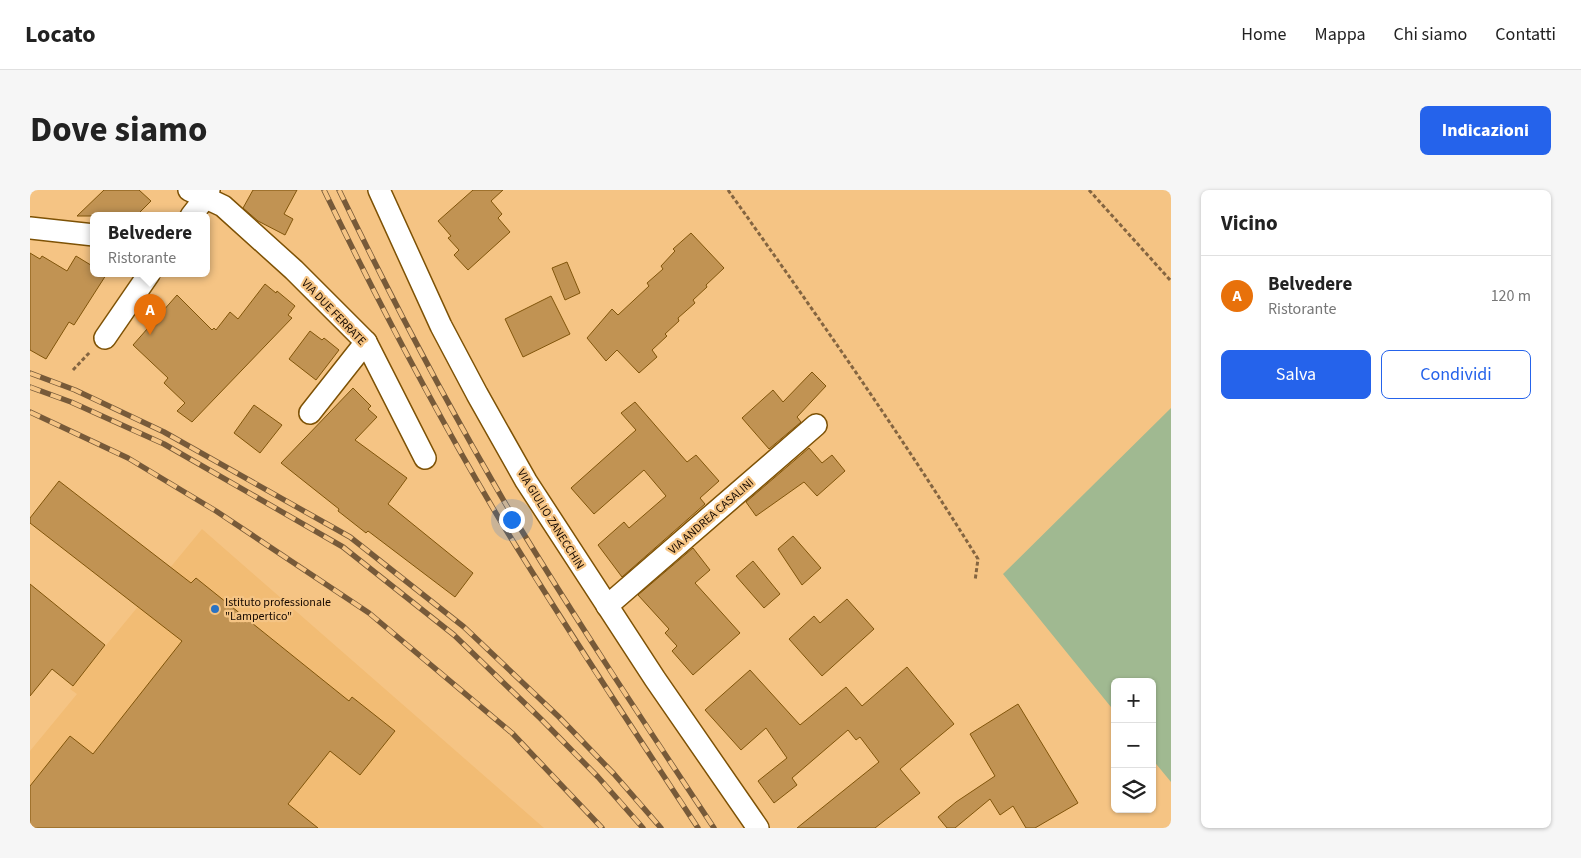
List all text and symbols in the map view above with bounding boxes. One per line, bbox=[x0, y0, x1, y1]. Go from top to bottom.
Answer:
text: Locato bbox=[25, 17, 96, 52]
text: Home bbox=[1241, 22, 1287, 47]
text: Mappa bbox=[1315, 22, 1366, 47]
text: Chi siamo bbox=[1394, 22, 1467, 47]
text: Contatti bbox=[1495, 22, 1556, 47]
text: Dove siamo bbox=[30, 105, 208, 155]
button: Indicazioni bbox=[1420, 106, 1551, 155]
text: Vicino bbox=[1221, 208, 1278, 238]
popup bbox=[90, 212, 210, 277]
text: Belvedere bbox=[108, 220, 192, 247]
text: Ristorante bbox=[108, 247, 176, 269]
text: Belvedere bbox=[1268, 271, 1352, 298]
street label: VIA DUE FERRATE bbox=[297, 275, 370, 349]
text: A bbox=[1232, 285, 1242, 307]
text: 120 m bbox=[1491, 285, 1531, 307]
pin: A bbox=[134, 294, 166, 335]
text: Ristorante bbox=[1268, 298, 1336, 320]
button: Salva bbox=[1221, 350, 1371, 399]
button: Condividi bbox=[1381, 350, 1531, 399]
street label: VIA GIULIO ZANECCHIN bbox=[513, 466, 588, 573]
street label: VIA ANDREA CASALINI bbox=[665, 474, 758, 558]
your location bbox=[499, 507, 525, 533]
place label: Istituto professionale "Lampertico" bbox=[225, 594, 331, 625]
marker: Istituto professionale "Lampertico" bbox=[209, 603, 221, 615]
map controls bbox=[1111, 678, 1156, 813]
button: + bbox=[1111, 678, 1156, 723]
button: − bbox=[1111, 723, 1156, 768]
button: layers bbox=[1111, 768, 1156, 813]

